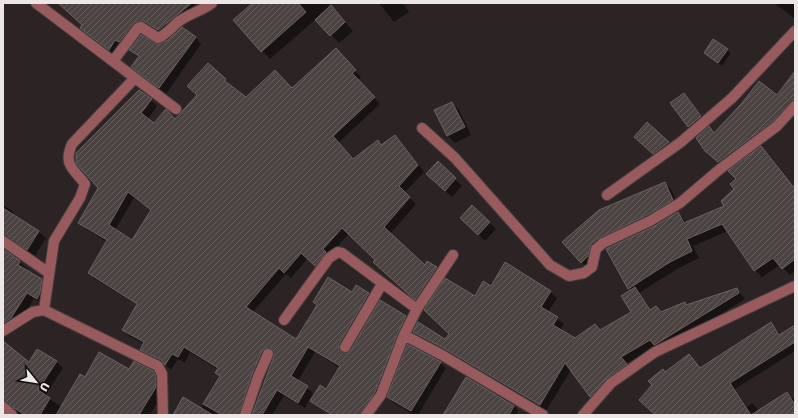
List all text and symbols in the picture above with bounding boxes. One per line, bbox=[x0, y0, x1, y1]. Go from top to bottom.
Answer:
north arrow bbox=[16, 362, 56, 402]
text: U bbox=[37, 381, 53, 394]

